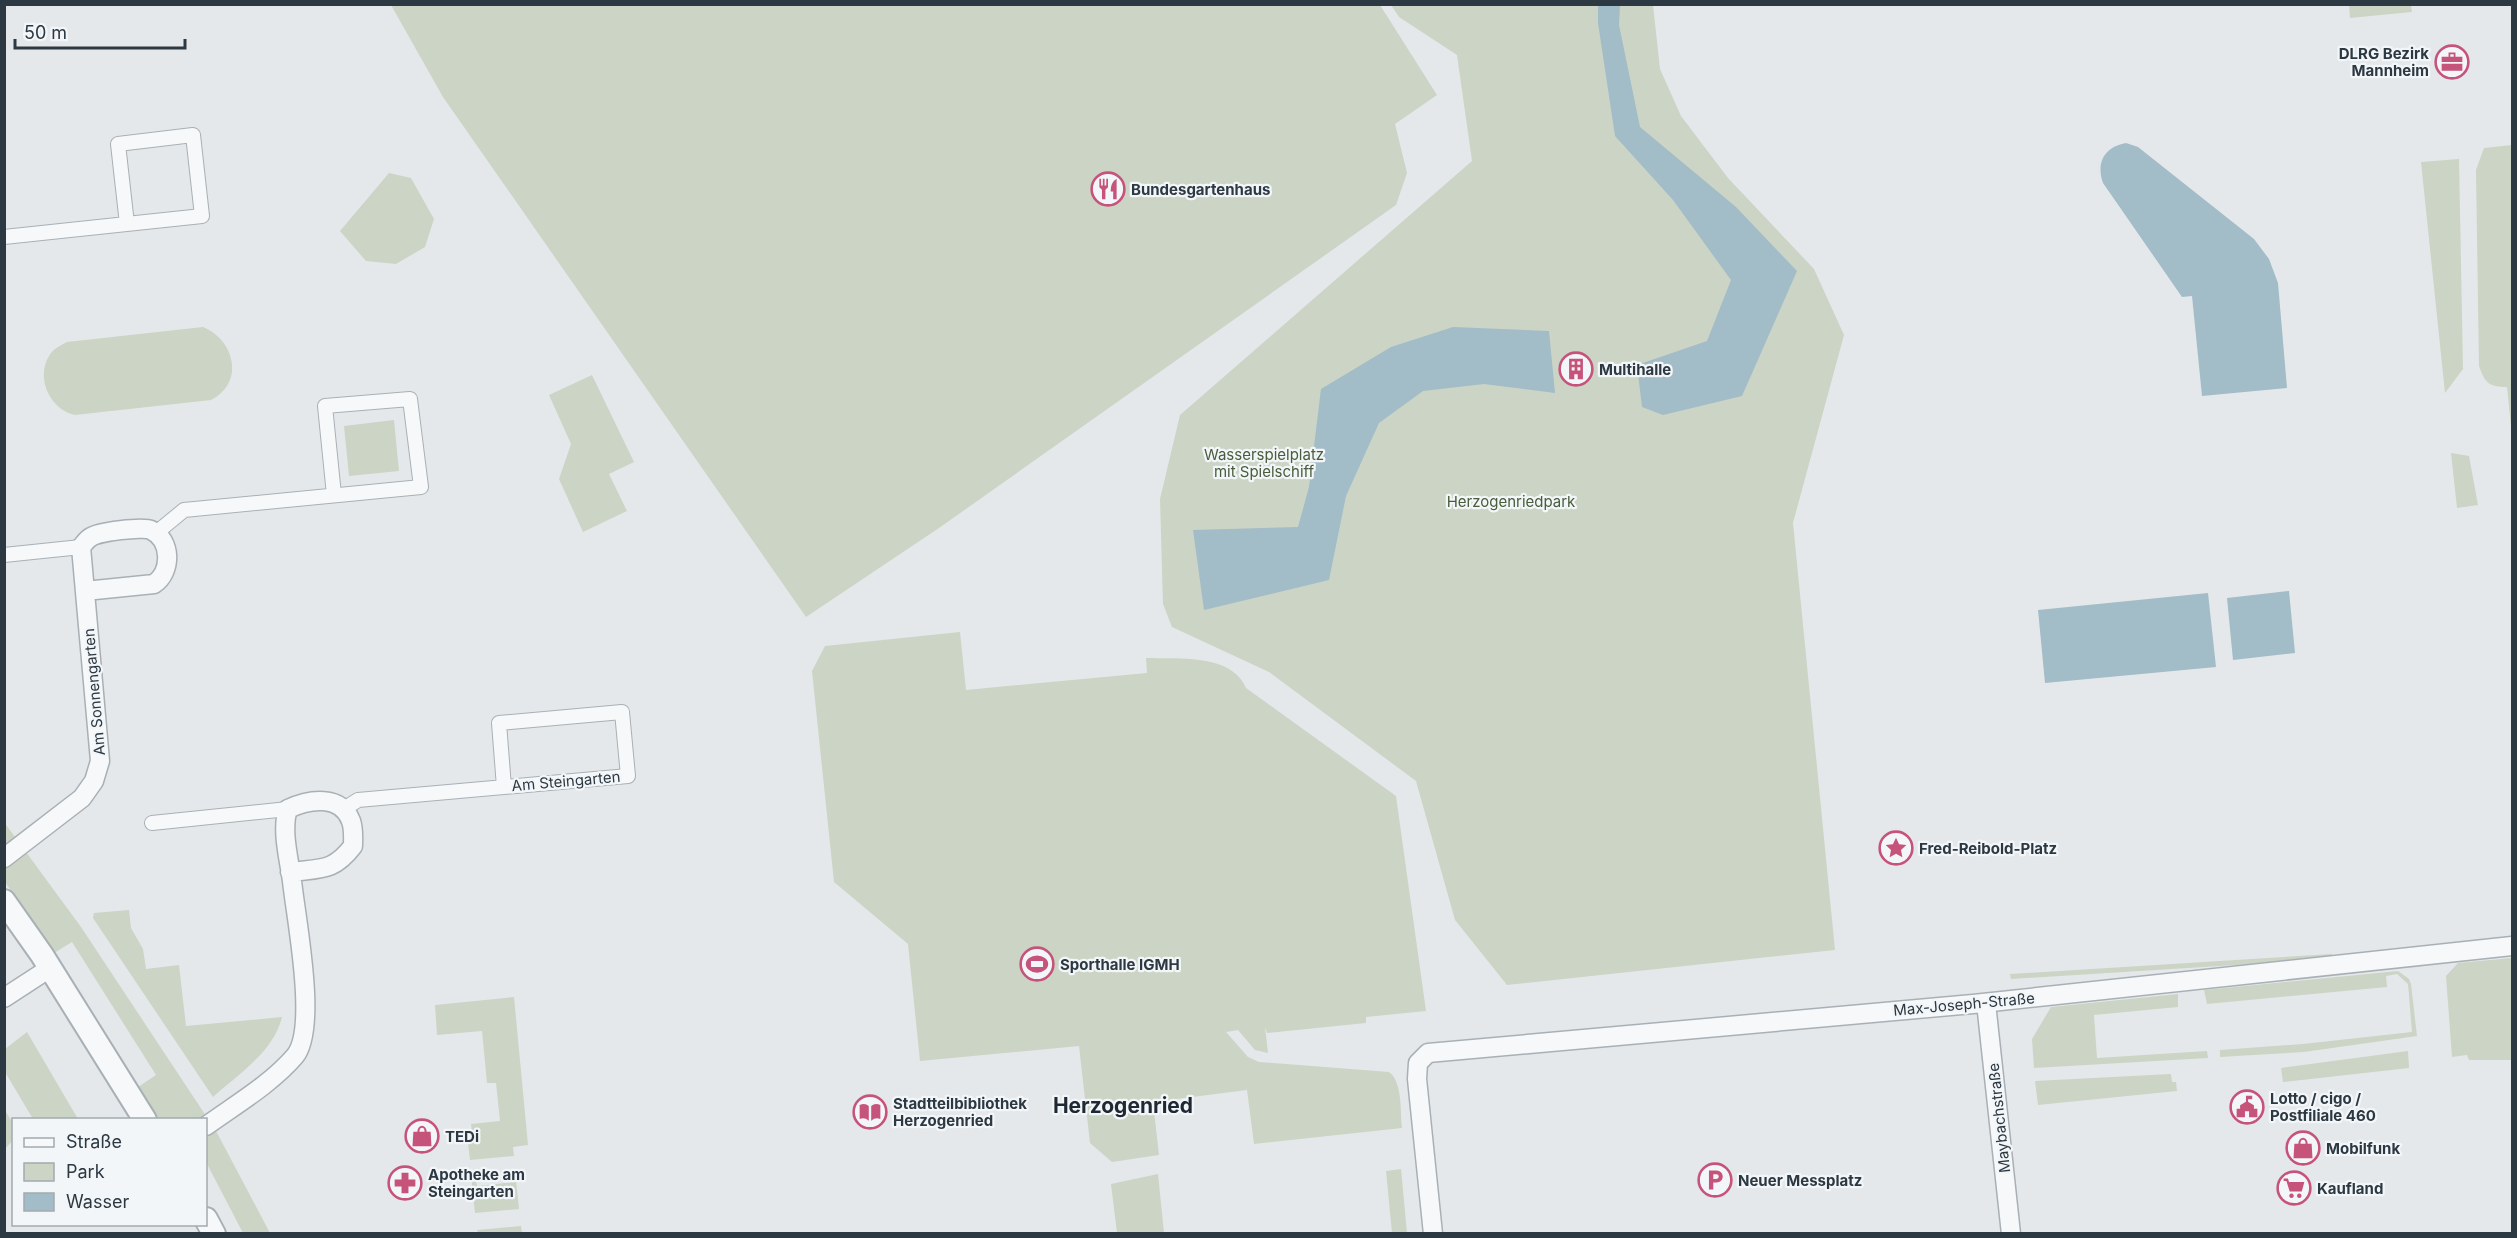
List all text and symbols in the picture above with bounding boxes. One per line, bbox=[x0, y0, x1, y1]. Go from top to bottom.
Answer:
scale bar bbox=[15, 12, 184, 50]
text: 50 m bbox=[24, 22, 67, 43]
place label: DLRG Bezirk Mannheim bbox=[2339, 44, 2429, 80]
office icon: DLRG Bezirk Mannheim bbox=[2434, 44, 2470, 80]
restaurant icon: Bundesgartenhaus bbox=[1090, 171, 1126, 207]
place label: Bundesgartenhaus bbox=[1131, 180, 1270, 199]
building icon: Multihalle bbox=[1558, 351, 1594, 387]
place label: Multihalle bbox=[1599, 360, 1671, 379]
park label: Wasserspielplatz mit Spielschiff bbox=[1204, 445, 1324, 481]
park label: Herzogenriedpark bbox=[1447, 492, 1576, 511]
street label: Am Sonnengarten bbox=[79, 628, 109, 756]
street label: Am Steingarten bbox=[511, 767, 621, 795]
place icon: Fred-Reibold-Platz bbox=[1878, 830, 1914, 866]
place label: Fred-Reibold-Platz bbox=[1919, 839, 2057, 858]
sports icon: Sporthalle IGMH bbox=[1019, 946, 1055, 982]
place label: Sporthalle IGMH bbox=[1060, 955, 1180, 974]
street label: Max-Joseph-Straße bbox=[1893, 988, 2035, 1020]
street label: Maybachstraße bbox=[1984, 1062, 2014, 1174]
public building icon: Lotto / cigo / Postfiliale 460 bbox=[2229, 1089, 2265, 1125]
place label: Lotto / cigo / Postfiliale 460 bbox=[2270, 1089, 2376, 1125]
district label: Herzogenried bbox=[1053, 1093, 1193, 1118]
library icon: Stadtteilbibliothek Herzogenried bbox=[852, 1094, 888, 1130]
place label: Stadtteilbibliothek Herzogenried bbox=[893, 1094, 1027, 1130]
legend bbox=[12, 1118, 207, 1226]
shop icon: TEDi bbox=[404, 1118, 440, 1154]
place label: TEDi bbox=[445, 1127, 479, 1146]
shop icon: Mobilfunk bbox=[2285, 1130, 2321, 1166]
text: Straße bbox=[66, 1131, 122, 1152]
place label: Mobilfunk bbox=[2326, 1139, 2400, 1158]
text: Park bbox=[66, 1161, 105, 1182]
parking icon: Neuer Messplatz bbox=[1697, 1162, 1733, 1198]
pharmacy icon: Apotheke am Steingarten bbox=[387, 1165, 423, 1201]
place label: Apotheke am Steingarten bbox=[428, 1165, 525, 1201]
supermarket icon: Kaufland bbox=[2276, 1170, 2312, 1206]
place label: Neuer Messplatz bbox=[1738, 1171, 1862, 1190]
place label: Kaufland bbox=[2317, 1179, 2383, 1198]
text: Wasser bbox=[66, 1191, 129, 1212]

